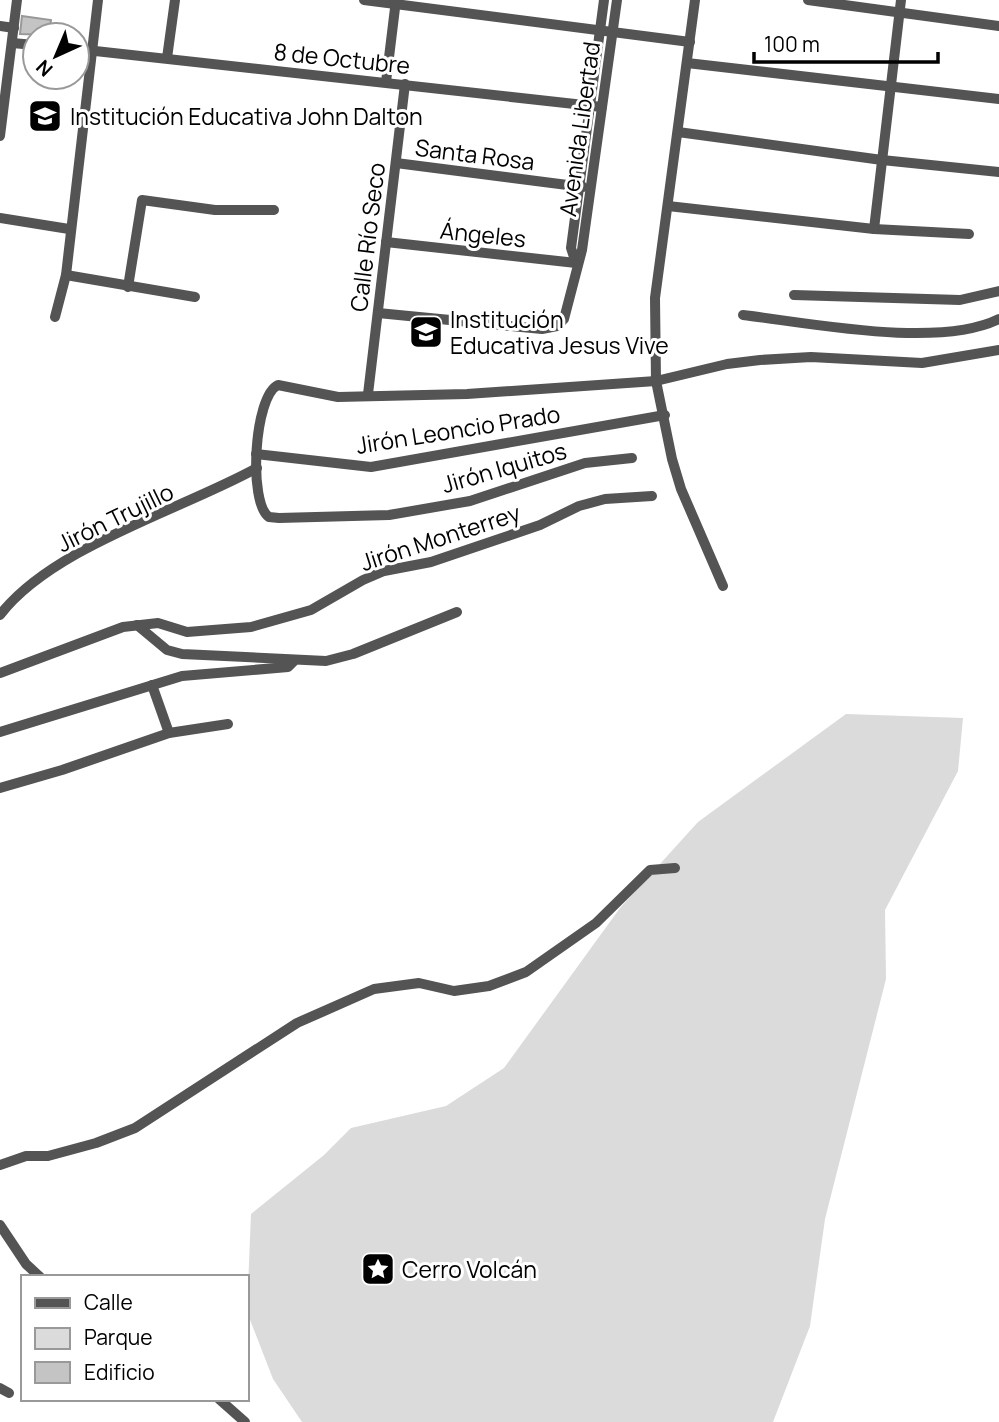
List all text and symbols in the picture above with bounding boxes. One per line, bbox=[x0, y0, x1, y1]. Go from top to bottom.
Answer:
north arrow bbox=[21, 21, 91, 91]
scale bar bbox=[754, 21, 938, 65]
text: 100 m bbox=[764, 30, 820, 58]
street label: 8 de Octubre bbox=[272, 35, 412, 81]
street label: Avenida Libertad bbox=[551, 40, 607, 218]
text: N bbox=[30, 54, 58, 82]
school or university icon: Institución Educativa John Dalton bbox=[26, 97, 64, 135]
place label: Institución Educativa John Dalton bbox=[70, 100, 423, 132]
street label: Santa Rosa bbox=[413, 131, 537, 177]
street label: Calle Río Seco bbox=[342, 161, 392, 313]
street label: Ángeles bbox=[438, 214, 528, 254]
place label: Institución Educativa Jesus Vive bbox=[450, 303, 669, 361]
school or university icon: Institución Educativa Jesus Vive bbox=[407, 313, 445, 351]
street label: Jirón Leoncio Prado bbox=[354, 397, 562, 461]
street label: Jirón Iquitos bbox=[438, 434, 570, 500]
street label: Jirón Trujillo bbox=[51, 475, 179, 559]
street label: Jirón Monterrey bbox=[356, 496, 524, 578]
place icon: Cerro Volcán bbox=[359, 1250, 397, 1288]
place label: Cerro Volcán bbox=[402, 1253, 537, 1285]
legend bbox=[21, 1275, 248, 1401]
text: Calle bbox=[84, 1288, 133, 1316]
text: Parque bbox=[84, 1323, 153, 1351]
text: Edificio bbox=[84, 1358, 155, 1386]

